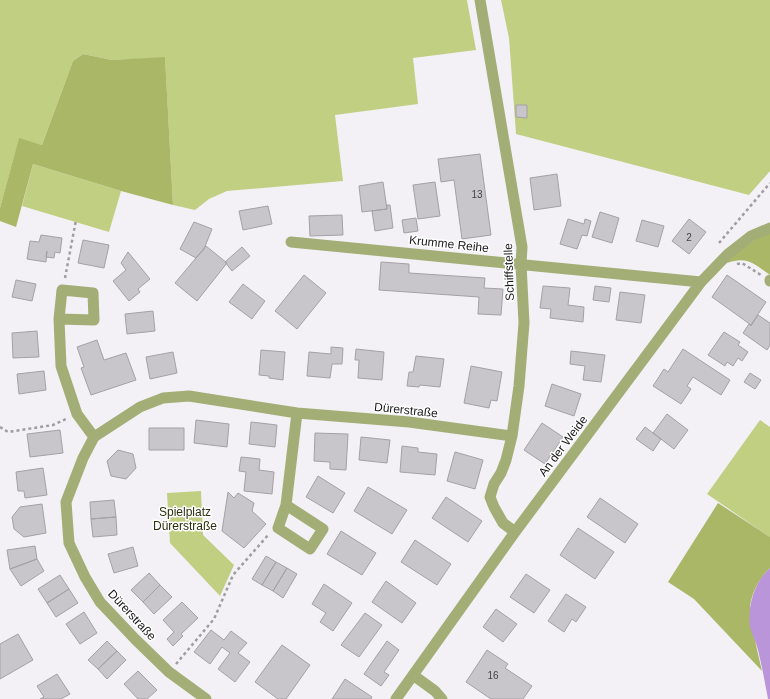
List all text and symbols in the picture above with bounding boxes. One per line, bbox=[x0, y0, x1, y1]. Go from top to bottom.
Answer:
house number: 13 bbox=[471, 189, 483, 200]
house number: 2 bbox=[686, 232, 692, 243]
street label: Krumme Reihe bbox=[408, 233, 490, 255]
street label: Schiffstelle bbox=[501, 243, 517, 301]
street label: Dürerstraße bbox=[373, 400, 439, 420]
street label: An der Weide bbox=[536, 413, 591, 479]
park label: Spielplatz Dürerstraße bbox=[153, 505, 217, 533]
street label: Dürerstraße bbox=[105, 587, 159, 643]
house number: 16 bbox=[487, 670, 499, 681]

